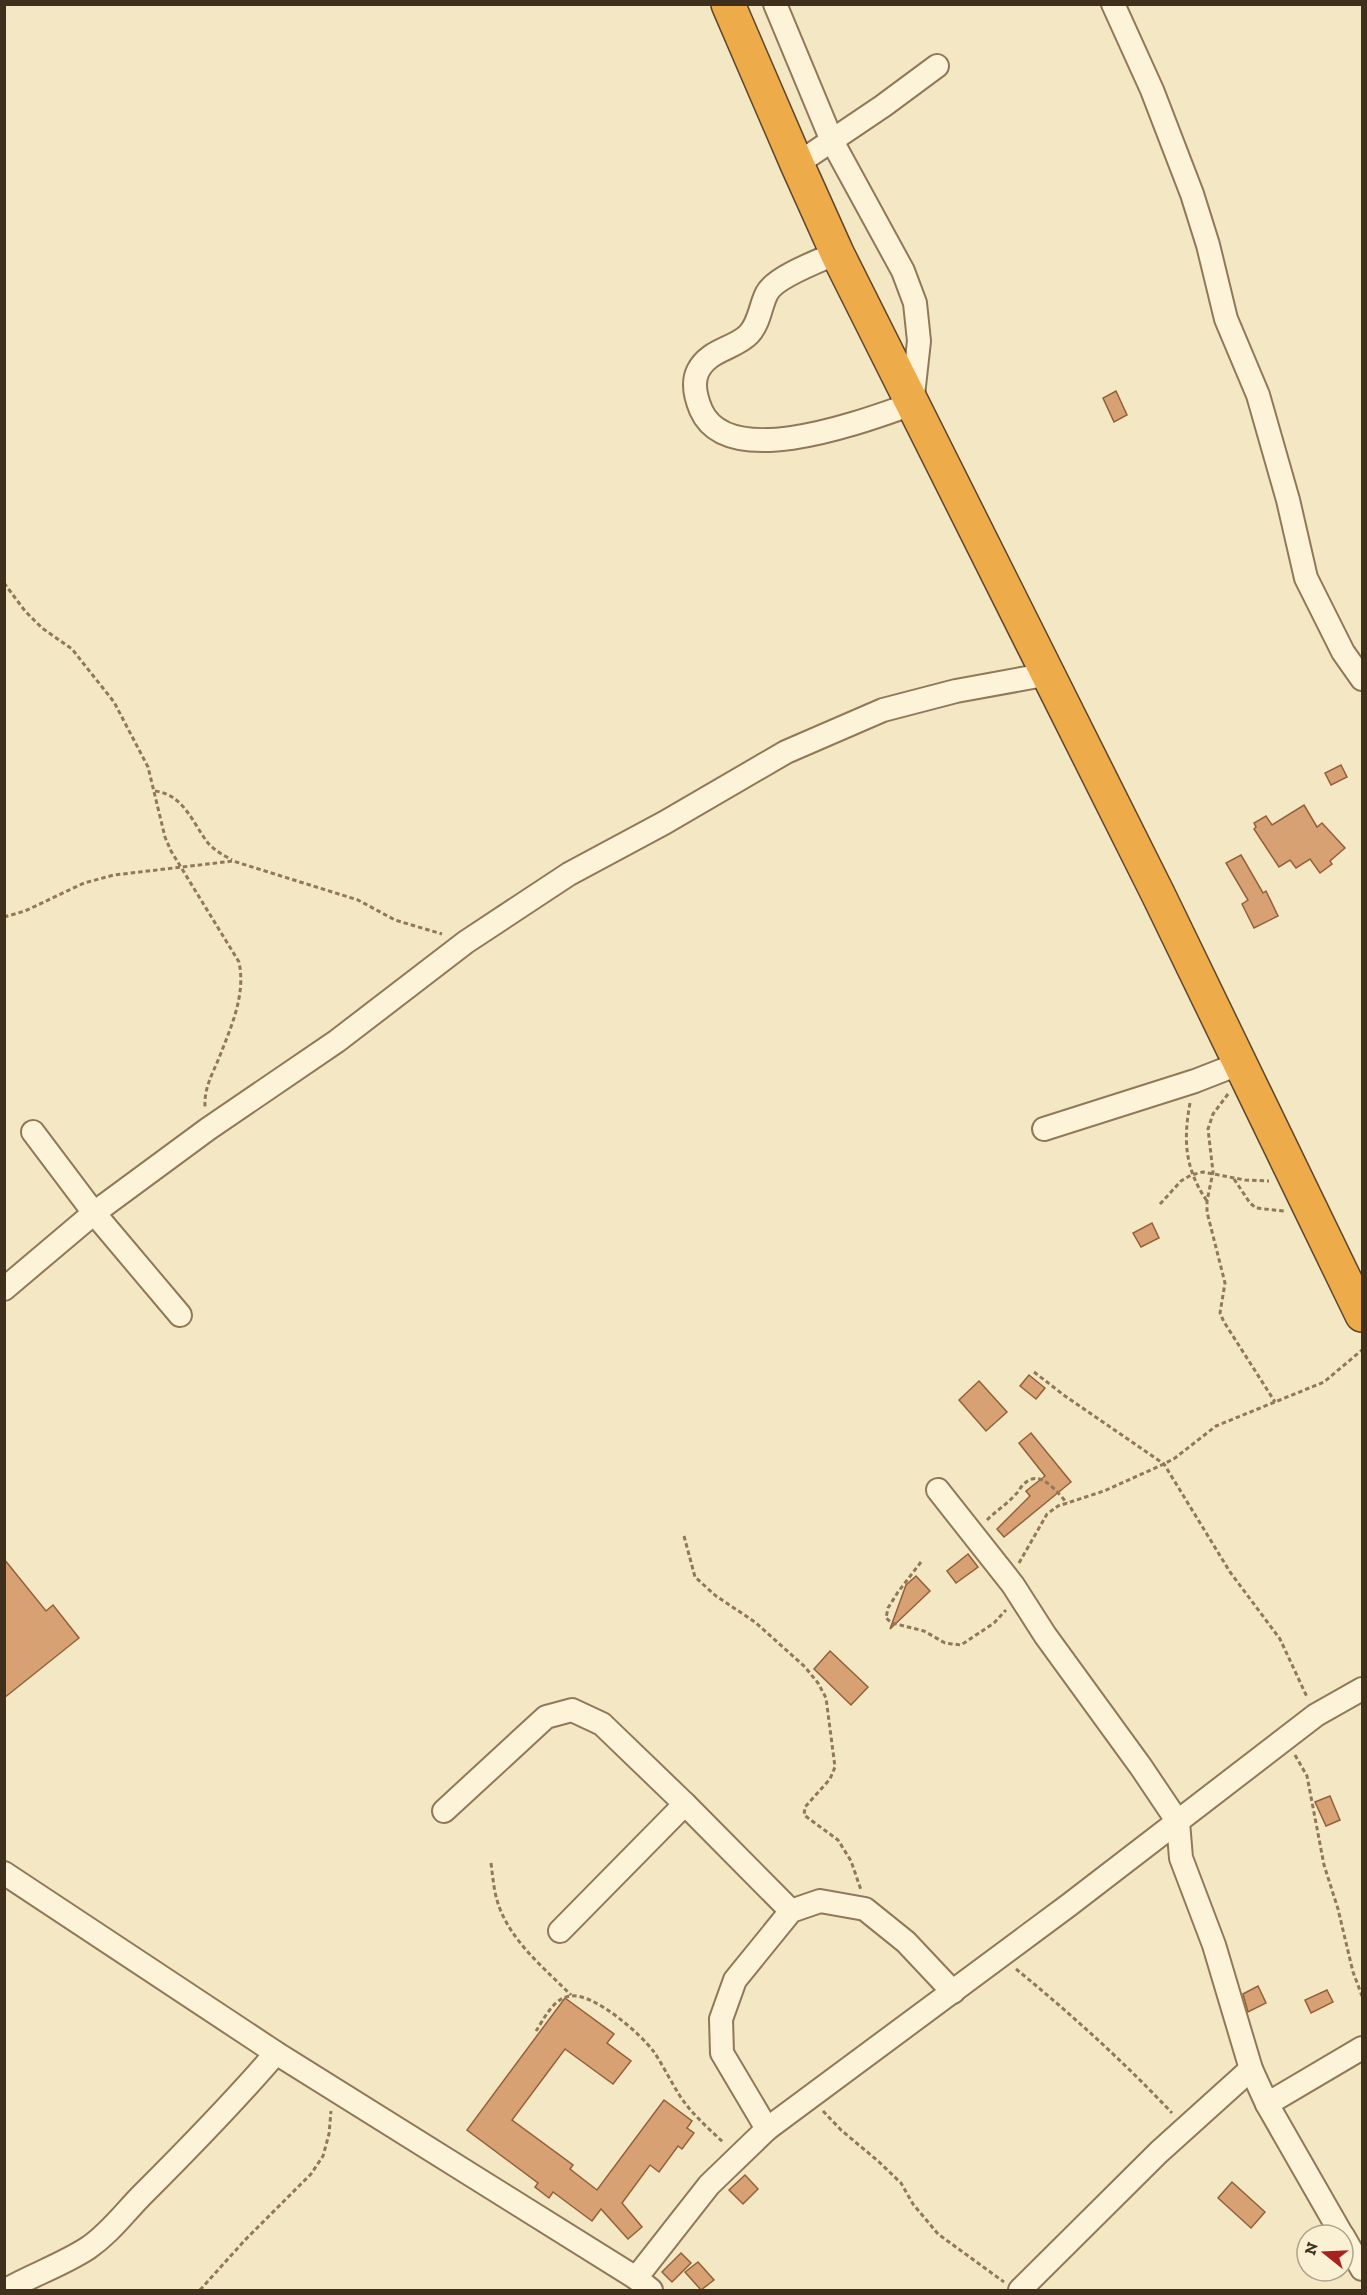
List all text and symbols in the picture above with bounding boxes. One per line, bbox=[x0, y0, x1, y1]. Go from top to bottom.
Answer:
north arrow bbox=[1295, 2223, 1355, 2283]
text: N bbox=[1300, 2240, 1322, 2257]

